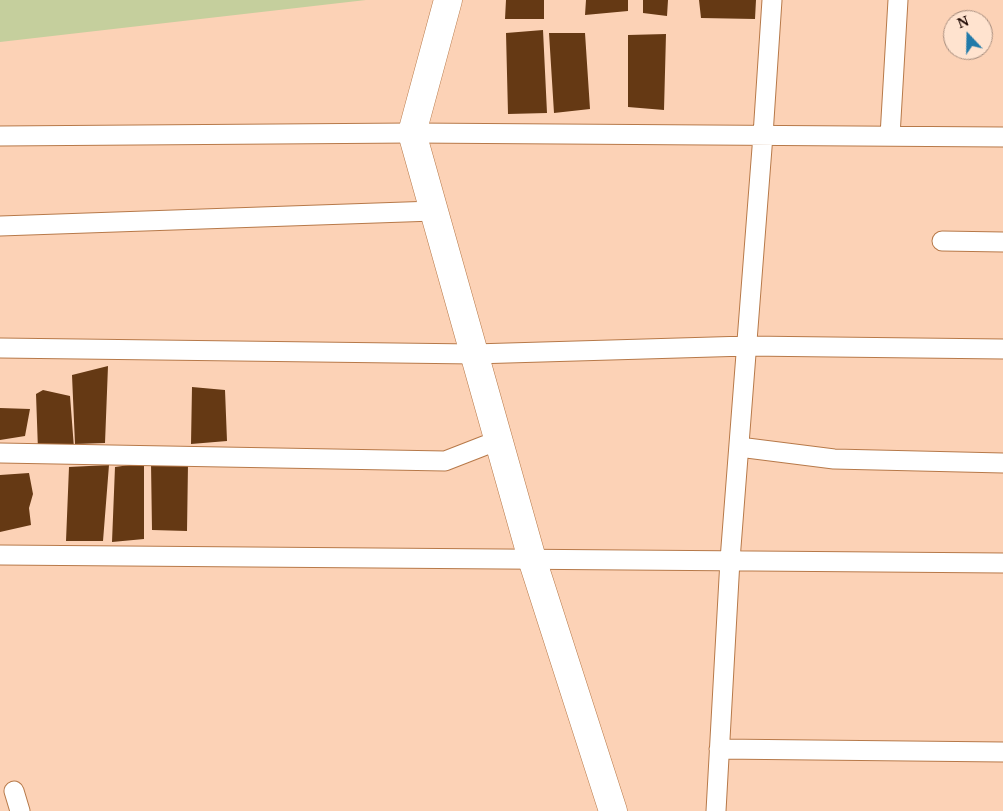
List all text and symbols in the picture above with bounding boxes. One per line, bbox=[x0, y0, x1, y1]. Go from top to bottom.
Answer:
north arrow bbox=[943, 10, 993, 60]
text: N bbox=[954, 11, 971, 32]

